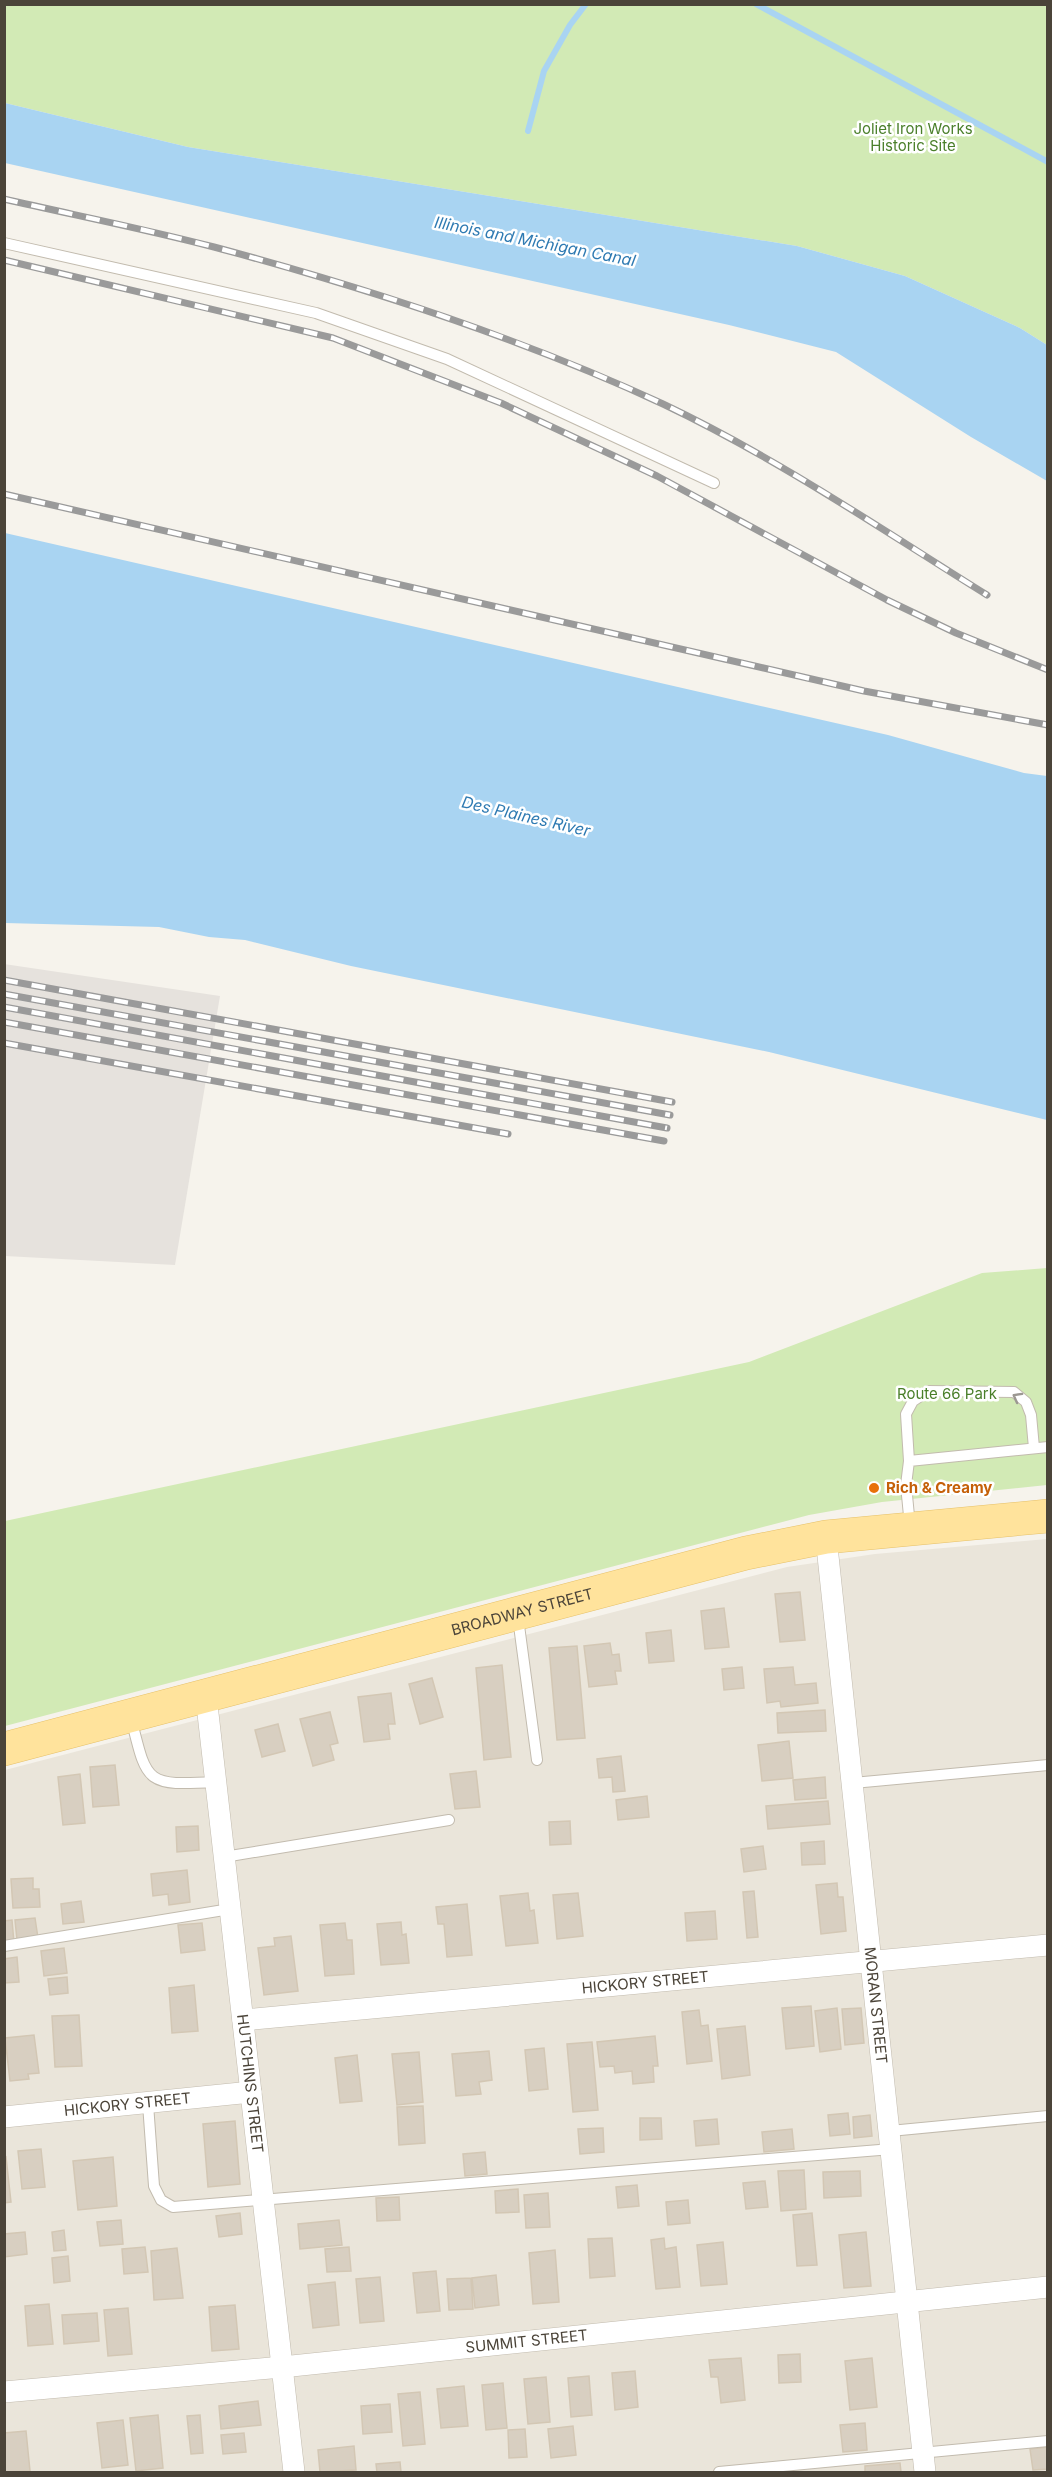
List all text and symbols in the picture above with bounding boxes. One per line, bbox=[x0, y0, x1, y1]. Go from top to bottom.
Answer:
park label: Joliet Iron Works Historic Site bbox=[853, 119, 973, 155]
water label: Illinois and Michigan Canal bbox=[433, 212, 637, 270]
water label: Des Plaines River bbox=[460, 791, 593, 841]
park label: Route 66 Park bbox=[897, 1384, 998, 1403]
one-way arrow bbox=[1013, 1393, 1024, 1404]
place label: Rich & Creamy bbox=[886, 1478, 992, 1497]
marker: Rich & Creamy bbox=[867, 1481, 881, 1495]
street label: BROADWAY STREET bbox=[449, 1584, 595, 1639]
street label: MORAN STREET bbox=[860, 1946, 892, 2065]
street label: HICKORY STREET bbox=[581, 1967, 710, 1997]
street label: HUTCHINS STREET bbox=[233, 2013, 268, 2154]
street label: HICKORY STREET bbox=[63, 2088, 192, 2120]
street label: SUMMIT STREET bbox=[465, 2325, 588, 2357]

